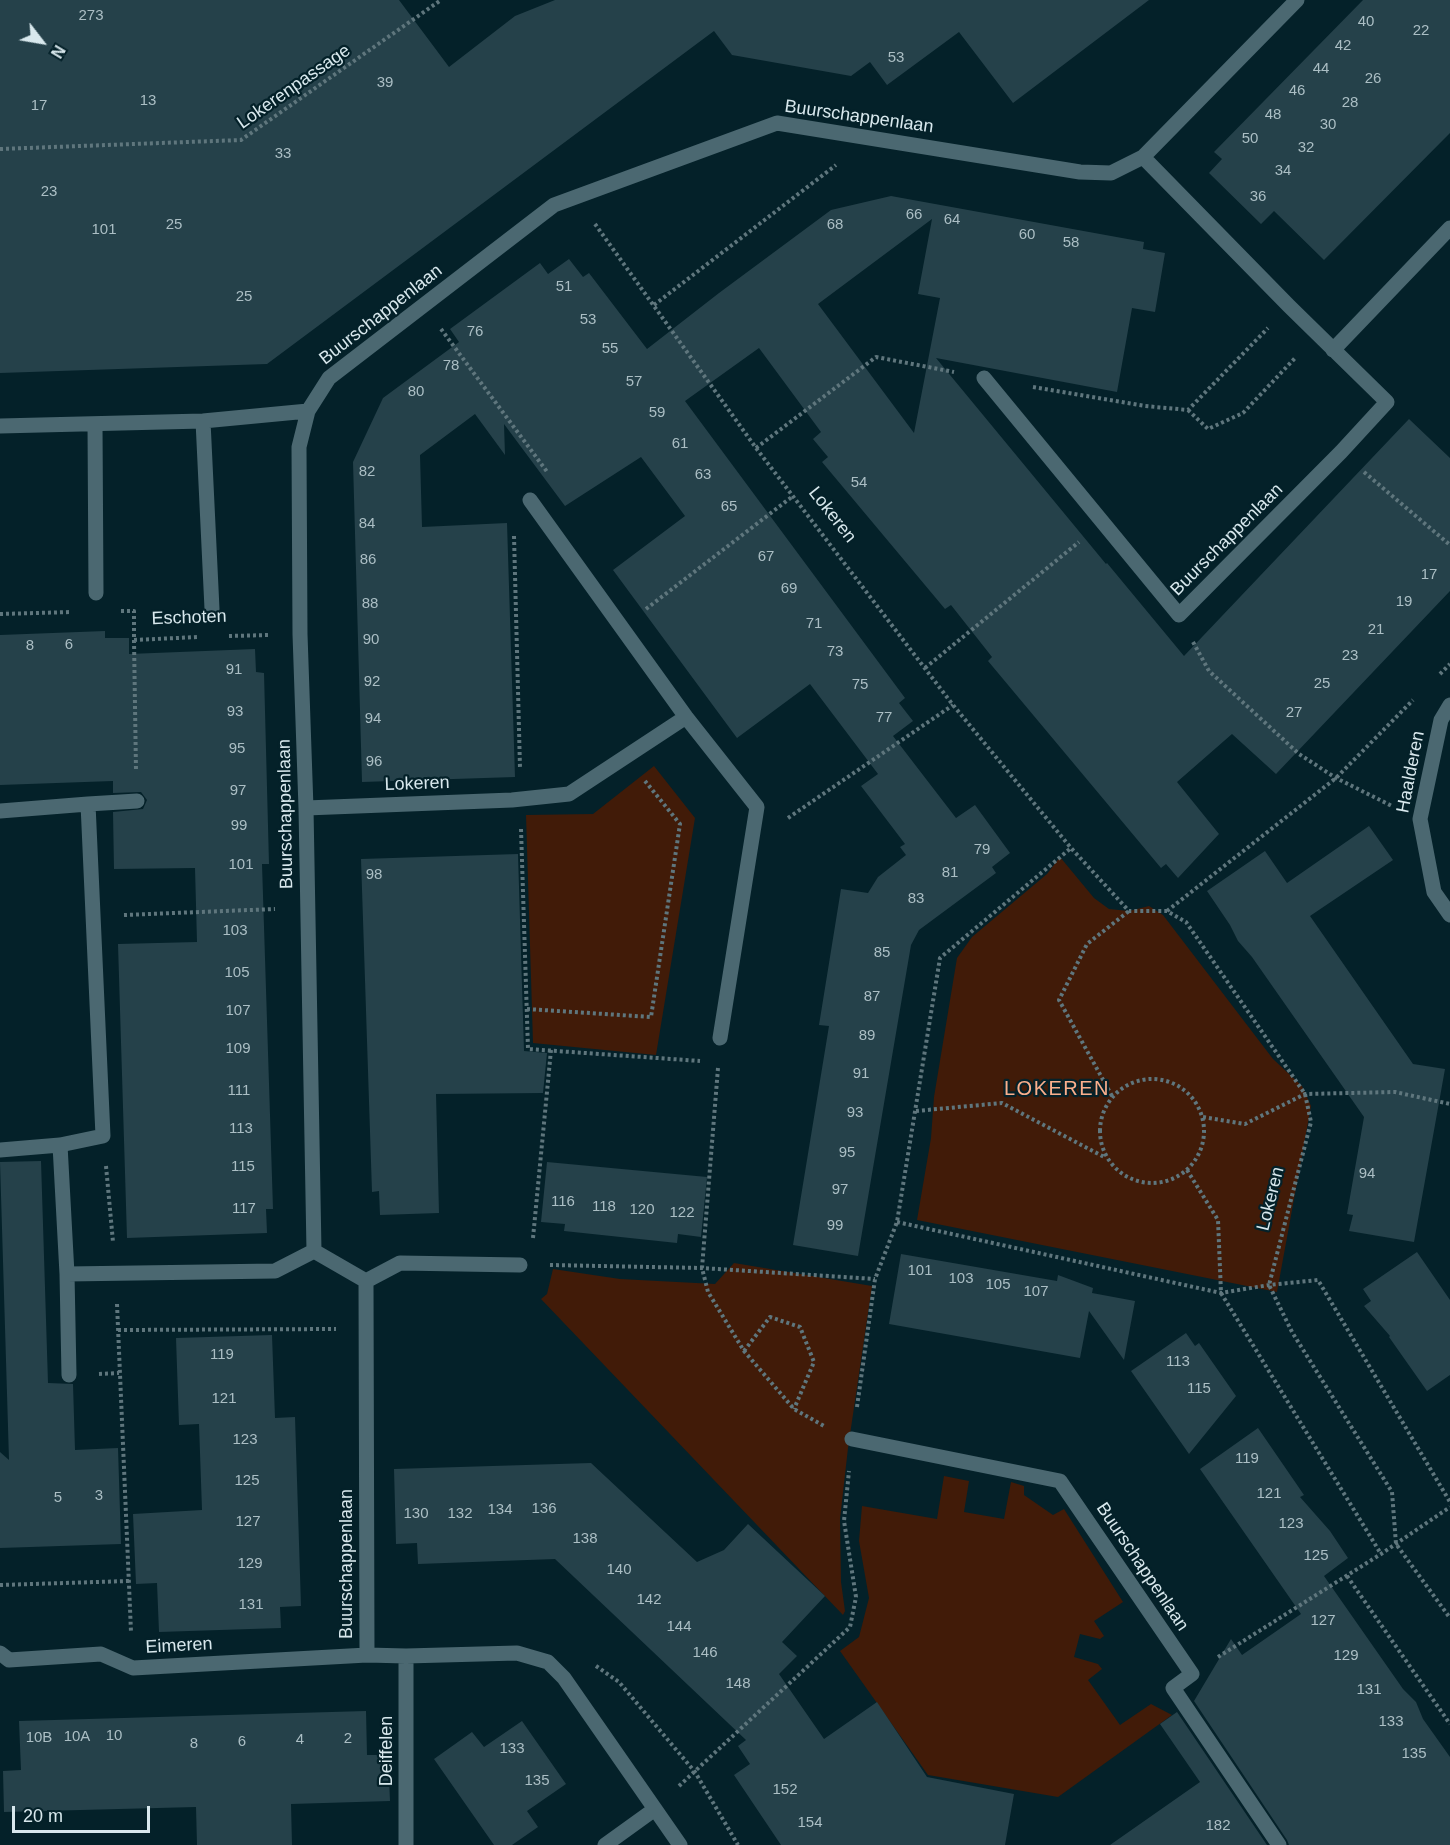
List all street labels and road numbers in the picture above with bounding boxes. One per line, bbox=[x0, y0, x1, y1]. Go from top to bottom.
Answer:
street label: Lokerenpassage bbox=[233, 40, 355, 134]
street label: Buurschappenlaan bbox=[783, 96, 935, 138]
street label: Buurschappenlaan bbox=[315, 260, 447, 370]
street label: Buurschappenlaan bbox=[1166, 479, 1288, 601]
street label: Lokeren bbox=[803, 483, 861, 547]
street label: Eschoten bbox=[151, 606, 227, 630]
street label: Haalderen bbox=[1392, 729, 1430, 815]
street label: Buurschappenlaan bbox=[274, 739, 298, 889]
street label: Lokeren bbox=[384, 772, 450, 796]
street label: Lokeren bbox=[1253, 1165, 1289, 1233]
street label: Buurschappenlaan bbox=[336, 1489, 358, 1639]
street label: Buurschappenlaan bbox=[1091, 1499, 1193, 1635]
street label: Eimeren bbox=[145, 1633, 213, 1659]
street label: Deiffelen bbox=[376, 1716, 398, 1786]

